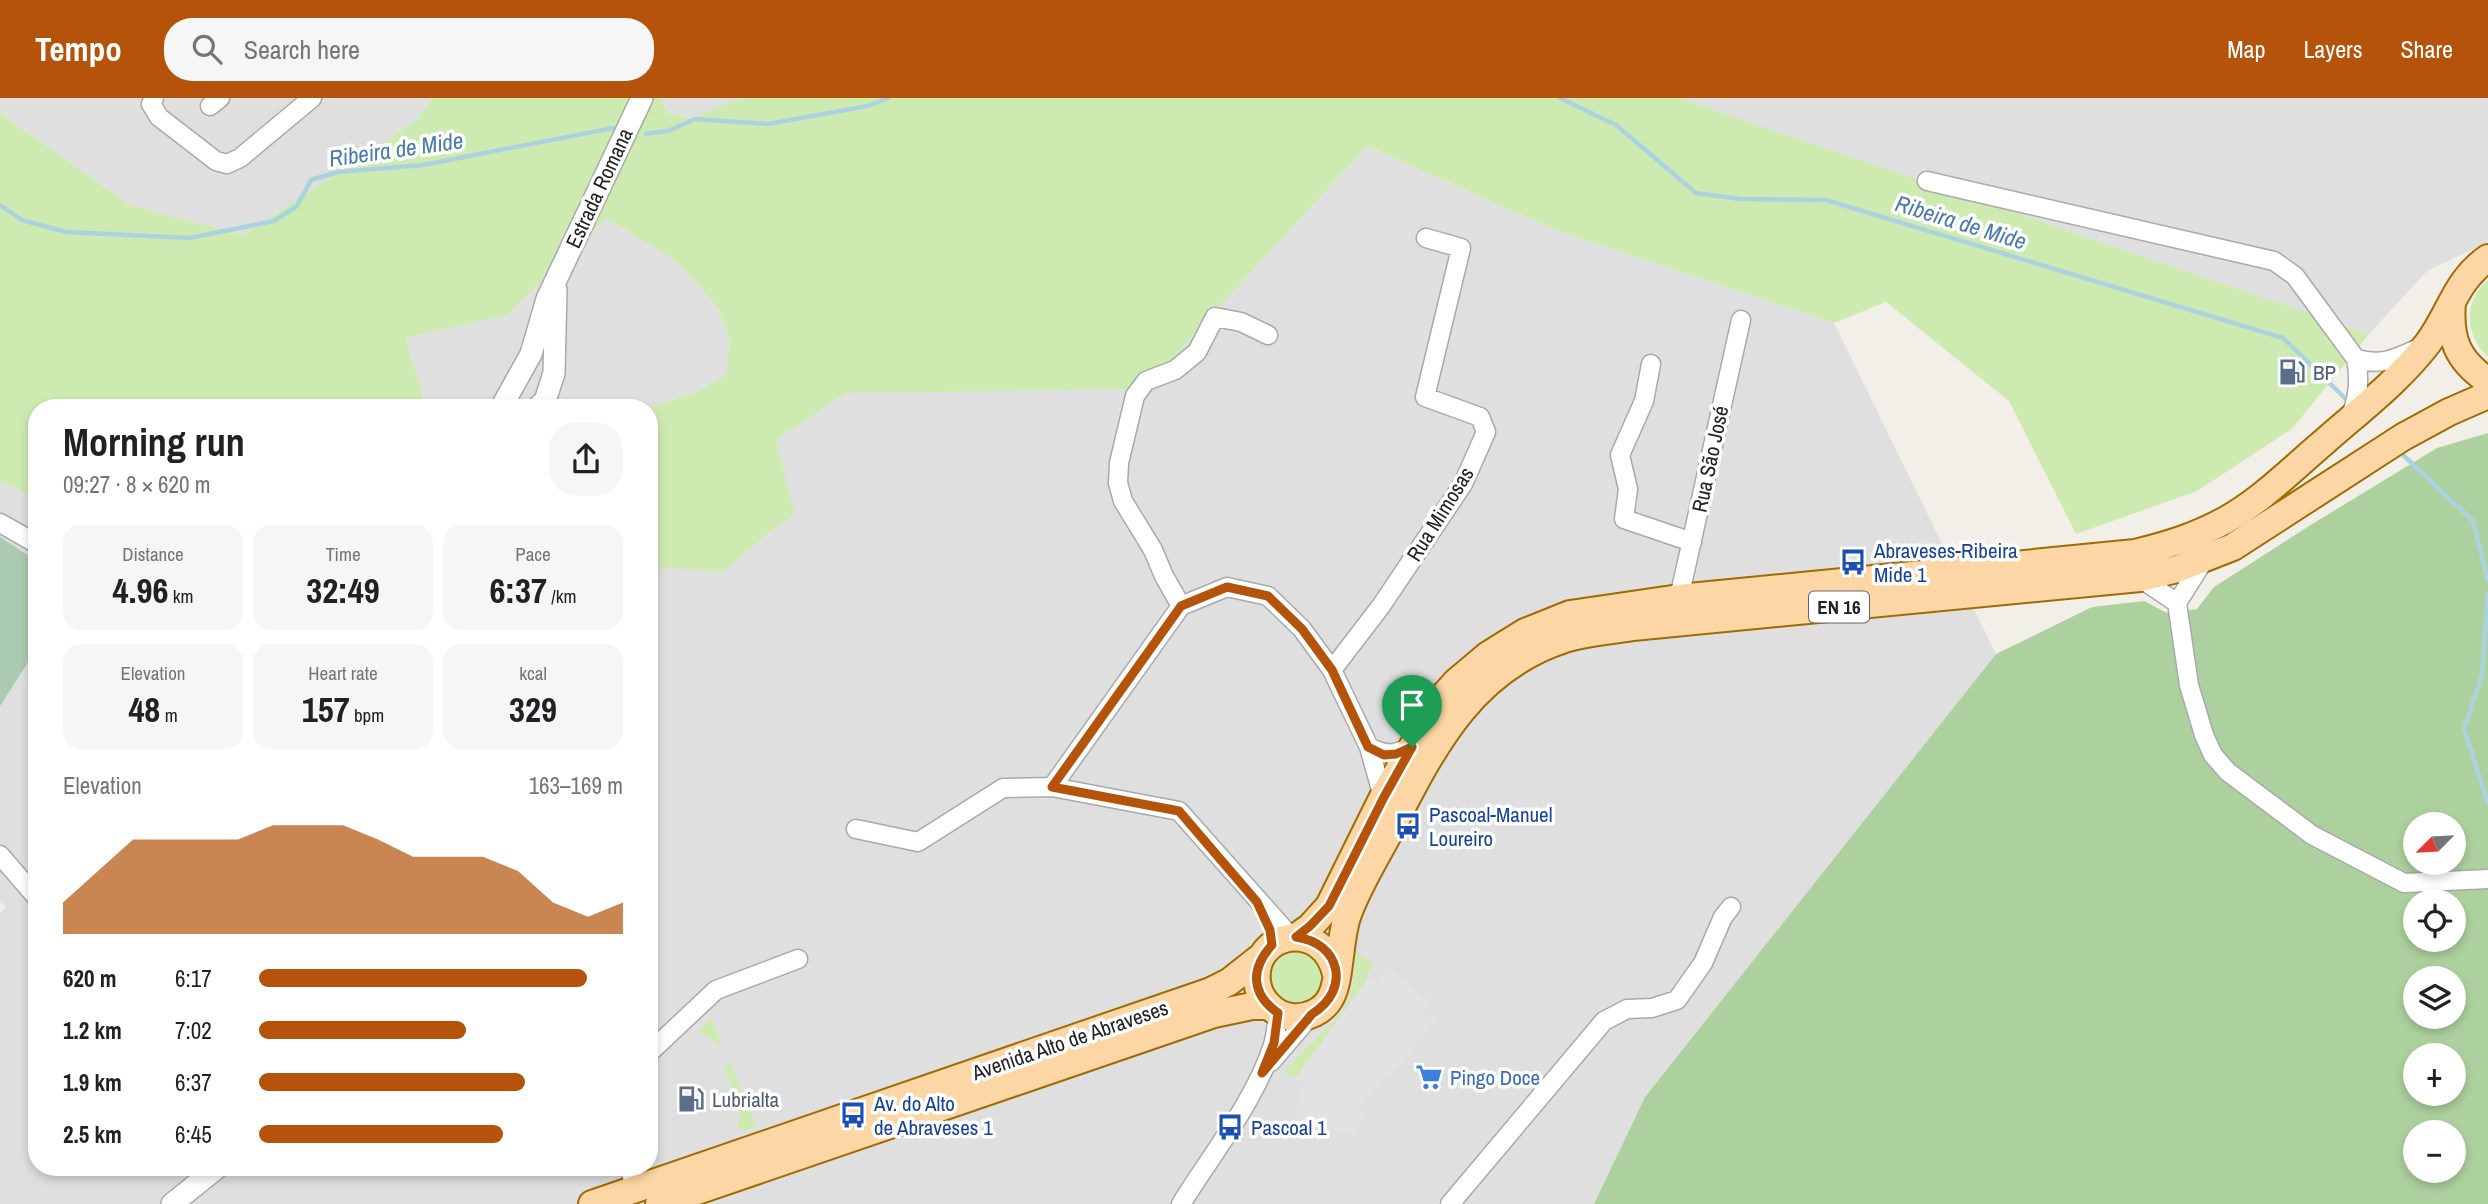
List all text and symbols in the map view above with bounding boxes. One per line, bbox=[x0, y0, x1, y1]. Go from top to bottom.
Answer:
search box bbox=[164, 18, 654, 81]
text: Tempo bbox=[35, 27, 122, 71]
icon: search bbox=[188, 30, 226, 68]
text: Search here bbox=[244, 32, 360, 67]
text: Map bbox=[2227, 33, 2265, 65]
text: Layers bbox=[2303, 33, 2362, 65]
text: Share bbox=[2400, 33, 2453, 65]
street label: Estrada Romana bbox=[559, 123, 640, 253]
water label: Ribeira de Mide bbox=[327, 124, 465, 174]
water label: Ribeira de Mide bbox=[1892, 187, 2030, 257]
fuel station icon: BP bbox=[2277, 357, 2307, 387]
place label: BP bbox=[2313, 358, 2336, 387]
street label: Rua São José bbox=[1685, 403, 1735, 515]
text: Morning run bbox=[63, 417, 245, 468]
button: share bbox=[549, 422, 623, 496]
street label: Rua Mimosas bbox=[1400, 461, 1480, 567]
text: 09:27 · 8 × 620 m bbox=[63, 469, 210, 500]
place label: Abraveses-Ribeira Mide 1 bbox=[1873, 536, 2018, 589]
text: Distance bbox=[122, 541, 184, 567]
text: Time bbox=[325, 541, 361, 567]
text: Pace bbox=[515, 541, 551, 567]
bus stop icon: Abraveses-Ribeira Mide 1 bbox=[1838, 547, 1868, 577]
text: 4.96 bbox=[113, 567, 168, 614]
text: 32:49 bbox=[306, 567, 380, 614]
text: 6:37 bbox=[490, 567, 547, 614]
text: km bbox=[168, 583, 193, 609]
text: /km bbox=[547, 583, 576, 609]
road number: EN 16 bbox=[1809, 592, 1869, 622]
text: Elevation bbox=[121, 660, 185, 686]
text: Heart rate bbox=[308, 660, 378, 686]
text: kcal bbox=[519, 660, 547, 686]
pin bbox=[1382, 675, 1442, 747]
text: 48 bbox=[128, 686, 160, 733]
text: 157 bbox=[302, 686, 350, 733]
text: 329 bbox=[509, 686, 557, 733]
icon: arrive bbox=[1393, 686, 1431, 724]
text: m bbox=[160, 702, 178, 728]
text: bpm bbox=[350, 702, 384, 728]
text: Elevation bbox=[63, 770, 142, 801]
text: 163–169 m bbox=[529, 770, 623, 801]
place label: Pascoal-Manuel Loureiro bbox=[1429, 800, 1552, 853]
bus stop icon: Pascoal-Manuel Loureiro bbox=[1393, 811, 1423, 841]
north arrow bbox=[2403, 812, 2466, 875]
map controls bbox=[2403, 812, 2466, 1183]
button: locate bbox=[2403, 889, 2466, 952]
text: 620 m bbox=[63, 963, 116, 994]
text: 6:17 bbox=[175, 963, 212, 994]
button: layers bbox=[2403, 966, 2466, 1029]
street label: Avenida Alto de Abraveses bbox=[967, 993, 1172, 1087]
text: 1.2 km bbox=[63, 1015, 122, 1046]
text: 7:02 bbox=[175, 1015, 212, 1046]
button: + bbox=[2403, 1043, 2466, 1106]
supermarket icon: Pingo Doce bbox=[1414, 1062, 1444, 1092]
place label: Pingo Doce bbox=[1450, 1063, 1540, 1092]
text: 1.9 km bbox=[63, 1067, 122, 1098]
text: 6:37 bbox=[175, 1067, 212, 1098]
fuel station icon: Lubrialta bbox=[676, 1084, 706, 1114]
place label: Lubrialta bbox=[712, 1085, 779, 1114]
place label: Av. do Alto de Abraveses 1 bbox=[873, 1089, 993, 1142]
bus stop icon: Av. do Alto de Abraveses 1 bbox=[838, 1100, 868, 1130]
bus stop icon: Pascoal 1 bbox=[1215, 1112, 1245, 1142]
place label: Pascoal 1 bbox=[1251, 1113, 1327, 1142]
text: 2.5 km bbox=[63, 1119, 122, 1150]
text: 6:45 bbox=[175, 1119, 212, 1150]
button: − bbox=[2403, 1120, 2466, 1183]

